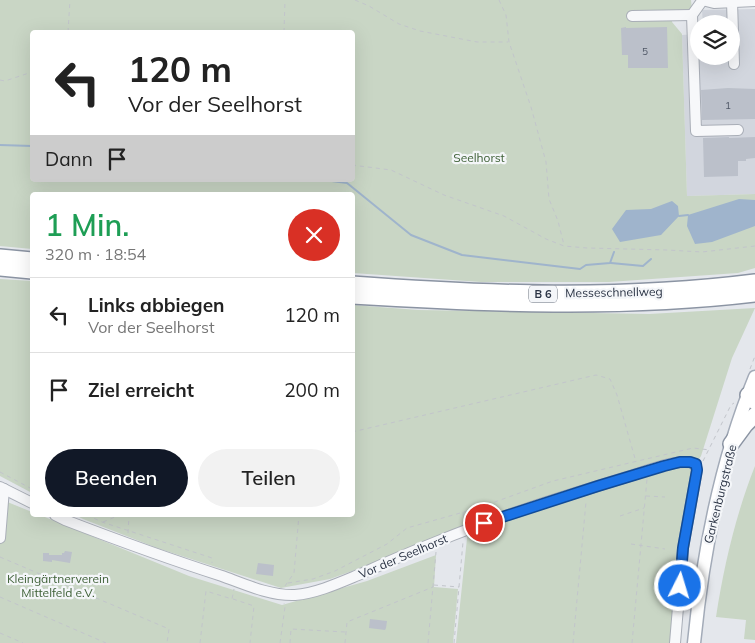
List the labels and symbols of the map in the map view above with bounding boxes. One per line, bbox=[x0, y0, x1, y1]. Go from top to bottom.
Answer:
house number: 5 bbox=[642, 45, 648, 58]
house number: 1 bbox=[725, 99, 731, 112]
park label: Seelhorst bbox=[453, 150, 505, 165]
street label: Messeschnellweg bbox=[565, 284, 663, 300]
road number: B 6 bbox=[529, 286, 557, 302]
street label: Garkenburgstraße bbox=[700, 443, 740, 545]
pin bbox=[463, 502, 505, 544]
street label: Vor der Seelhorst bbox=[356, 531, 450, 581]
position arrow bbox=[653, 559, 705, 611]
park label: Kleingärtnerverein Mittelfeld e.V. bbox=[7, 571, 109, 600]

